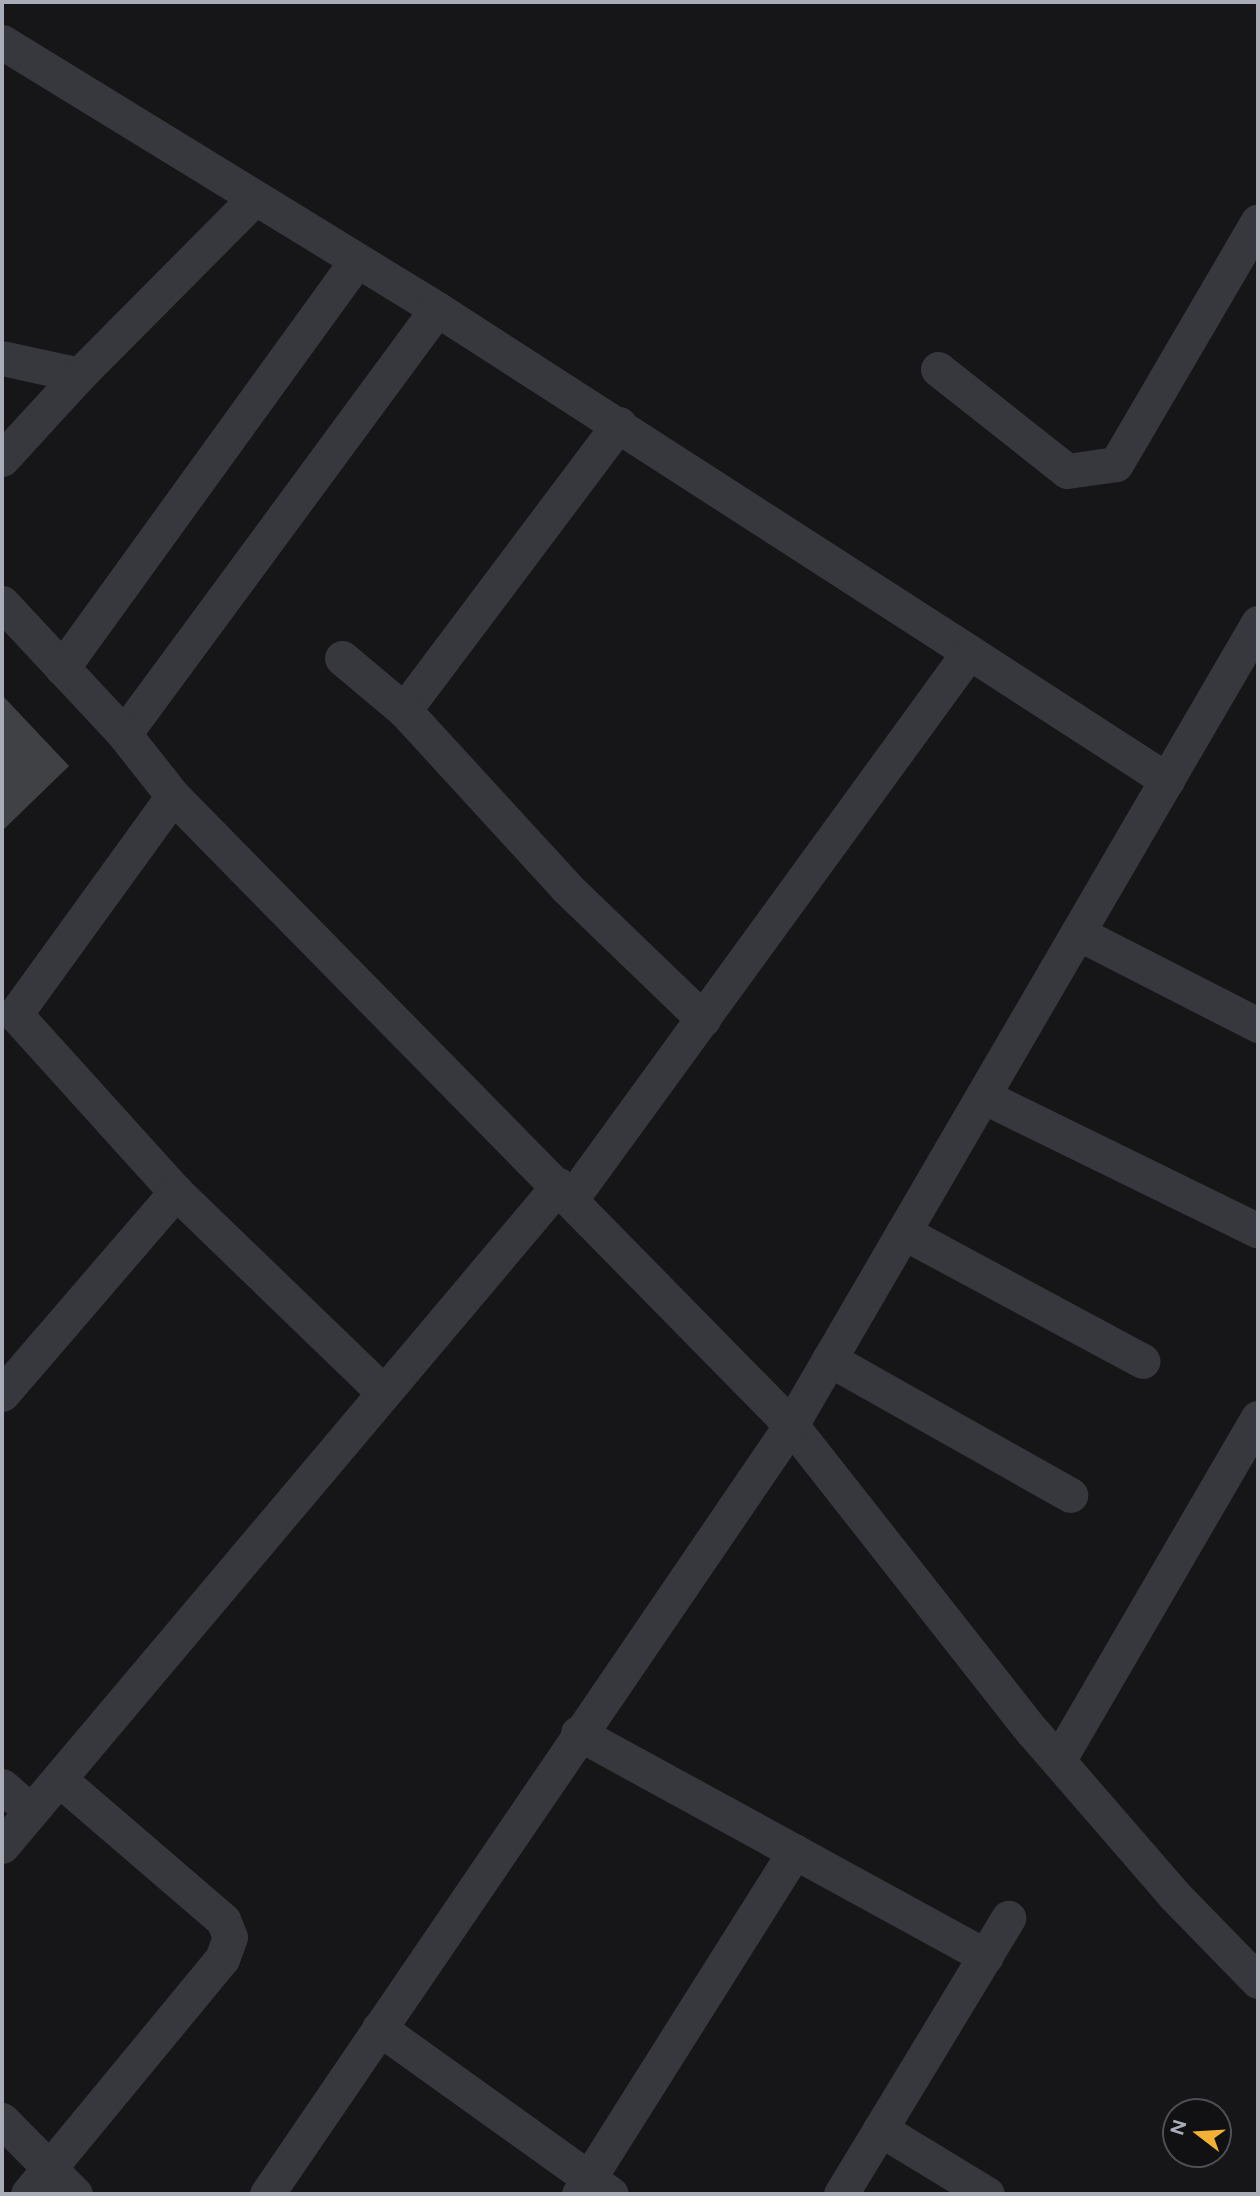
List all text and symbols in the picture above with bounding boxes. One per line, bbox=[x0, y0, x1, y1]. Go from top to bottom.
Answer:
north arrow bbox=[1162, 2098, 1232, 2168]
text: N bbox=[1165, 2117, 1191, 2138]

